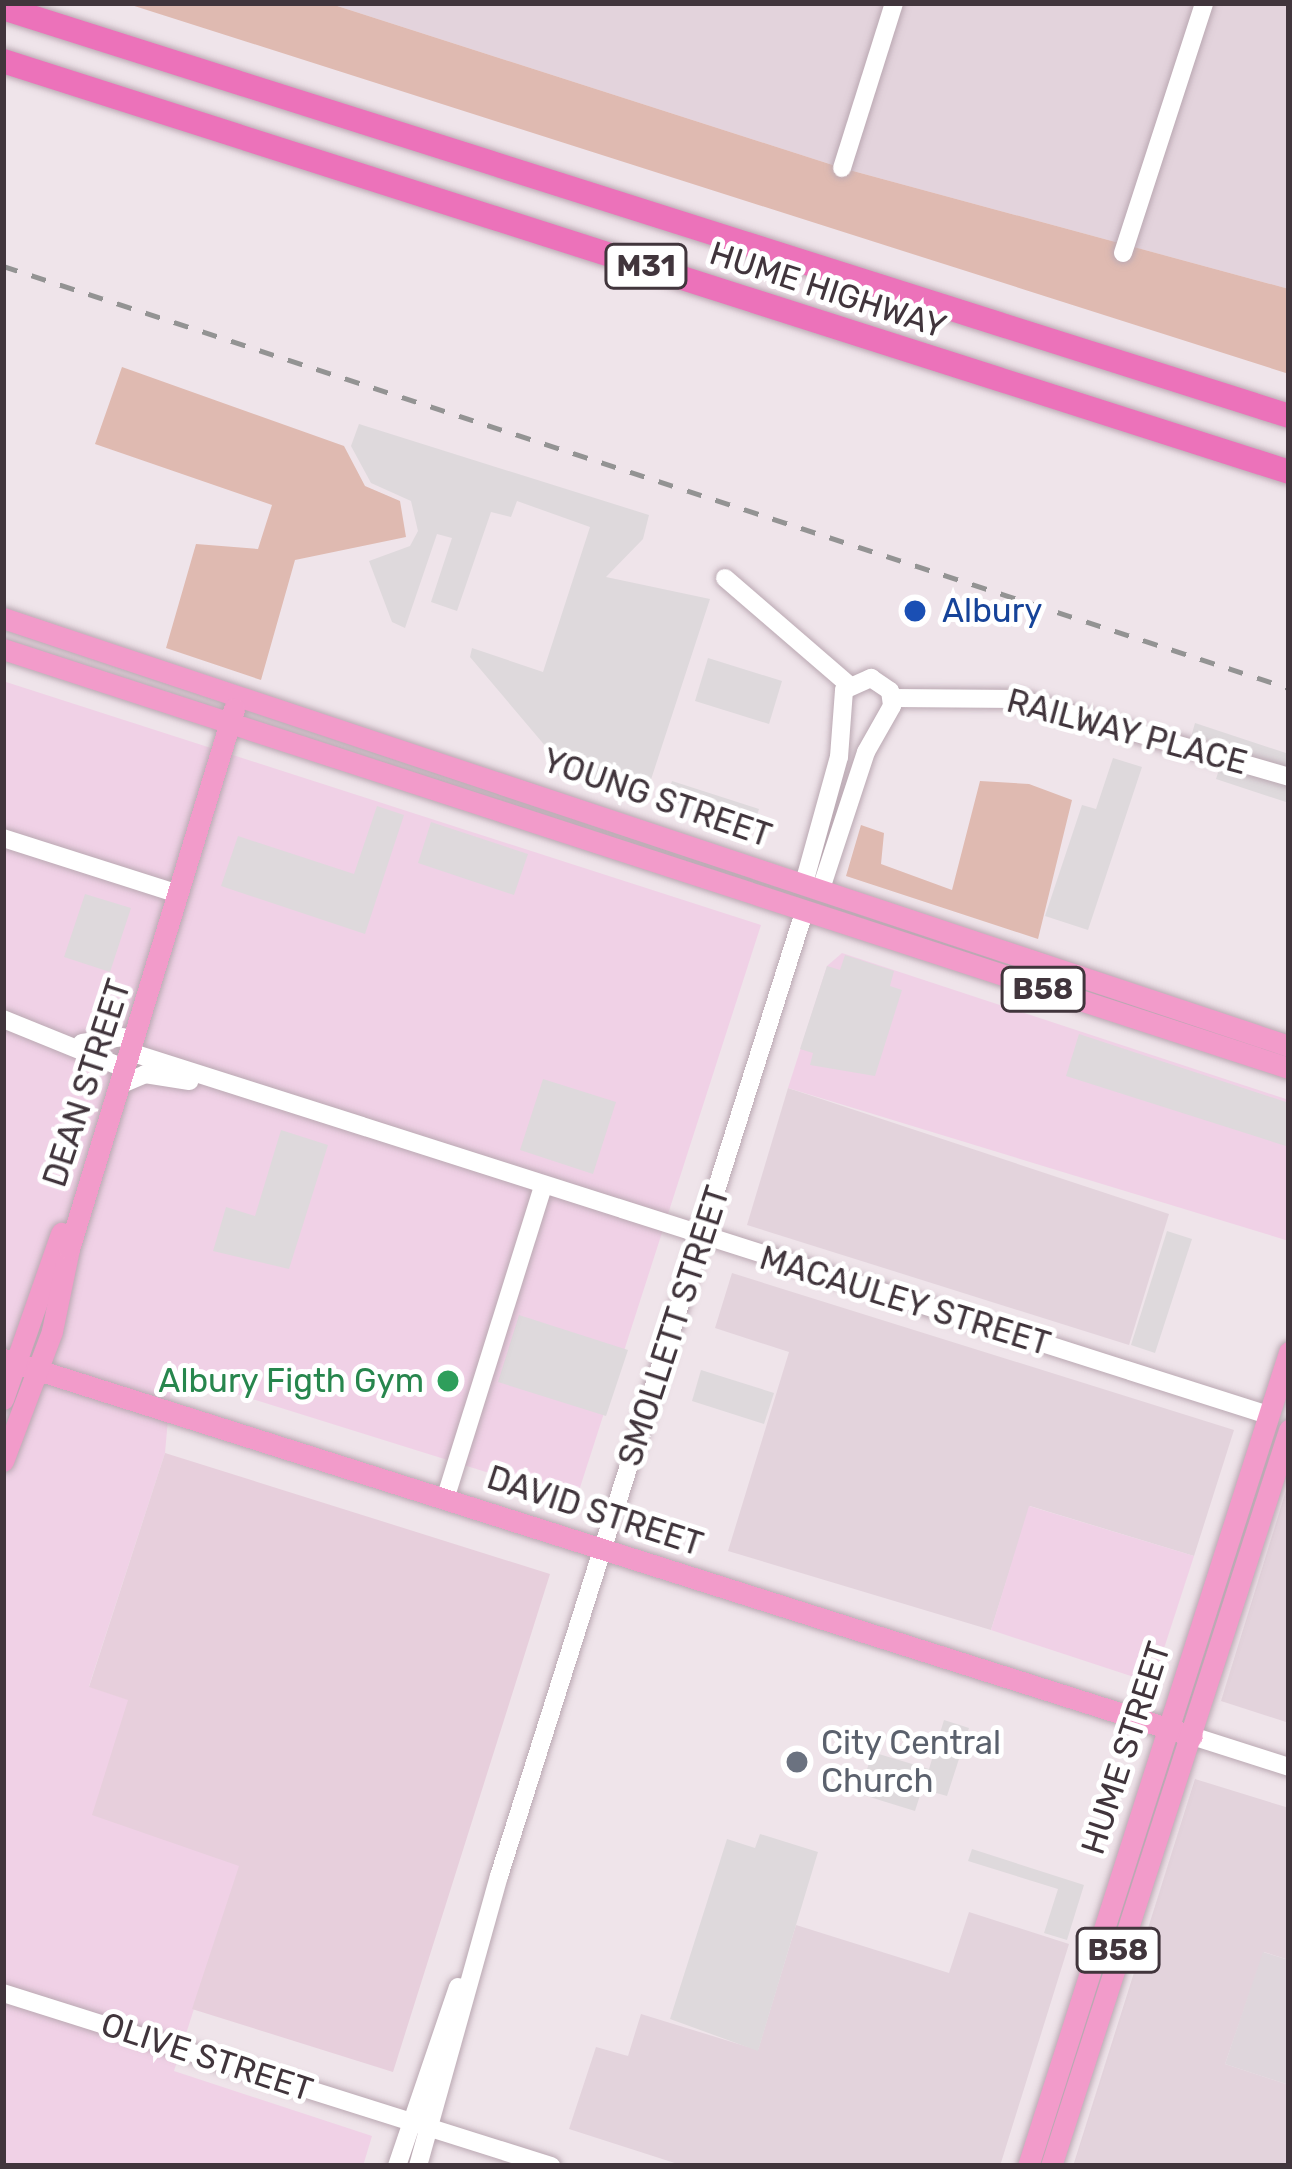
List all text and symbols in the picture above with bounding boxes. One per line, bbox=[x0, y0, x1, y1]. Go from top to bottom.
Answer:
street label: HUME HIGHWAY bbox=[705, 233, 951, 347]
road number: M31 bbox=[604, 242, 688, 290]
place label: Albury bbox=[942, 591, 1042, 631]
marker: Albury bbox=[899, 595, 931, 627]
street label: RAILWAY PLACE bbox=[1002, 681, 1252, 783]
street label: YOUNG STREET bbox=[537, 740, 777, 856]
road number: B58 bbox=[998, 965, 1088, 1013]
street label: DEAN STREET bbox=[35, 974, 139, 1192]
street label: SMOLLETT STREET bbox=[610, 1181, 738, 1471]
street label: MACAULEY STREET bbox=[755, 1238, 1055, 1364]
place label: Albury Figth Gym bbox=[157, 1361, 424, 1401]
marker: Albury Figth Gym bbox=[435, 1368, 461, 1394]
street label: DAVID STREET bbox=[482, 1458, 708, 1564]
street label: HUME STREET bbox=[1073, 1637, 1179, 1859]
place label: City Central Church bbox=[821, 1723, 1002, 1801]
marker: City Central Church bbox=[784, 1749, 810, 1775]
road number: B58 bbox=[1073, 1926, 1163, 1974]
street label: OLIVE STREET bbox=[96, 2004, 318, 2110]

